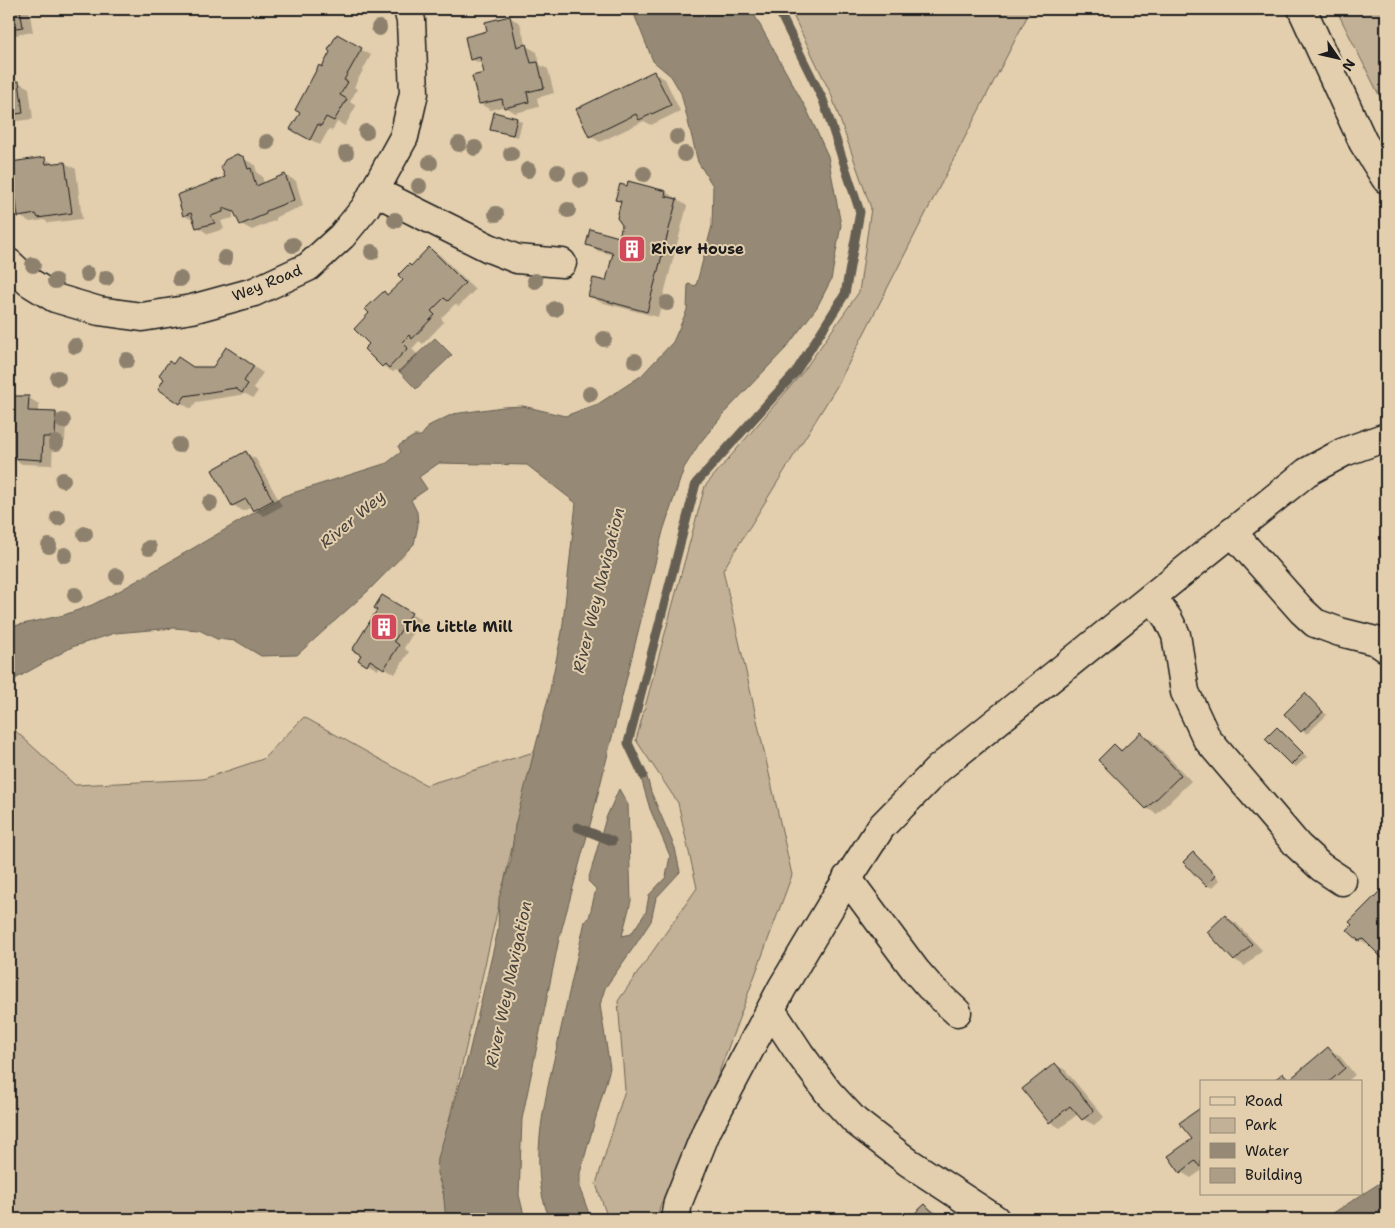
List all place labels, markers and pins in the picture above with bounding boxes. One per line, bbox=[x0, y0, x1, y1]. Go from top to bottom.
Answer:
building icon: River House bbox=[617, 234, 647, 264]
place label: River House bbox=[651, 239, 744, 259]
building icon: The Little Mill bbox=[369, 612, 399, 642]
place label: The Little Mill bbox=[403, 617, 513, 637]

